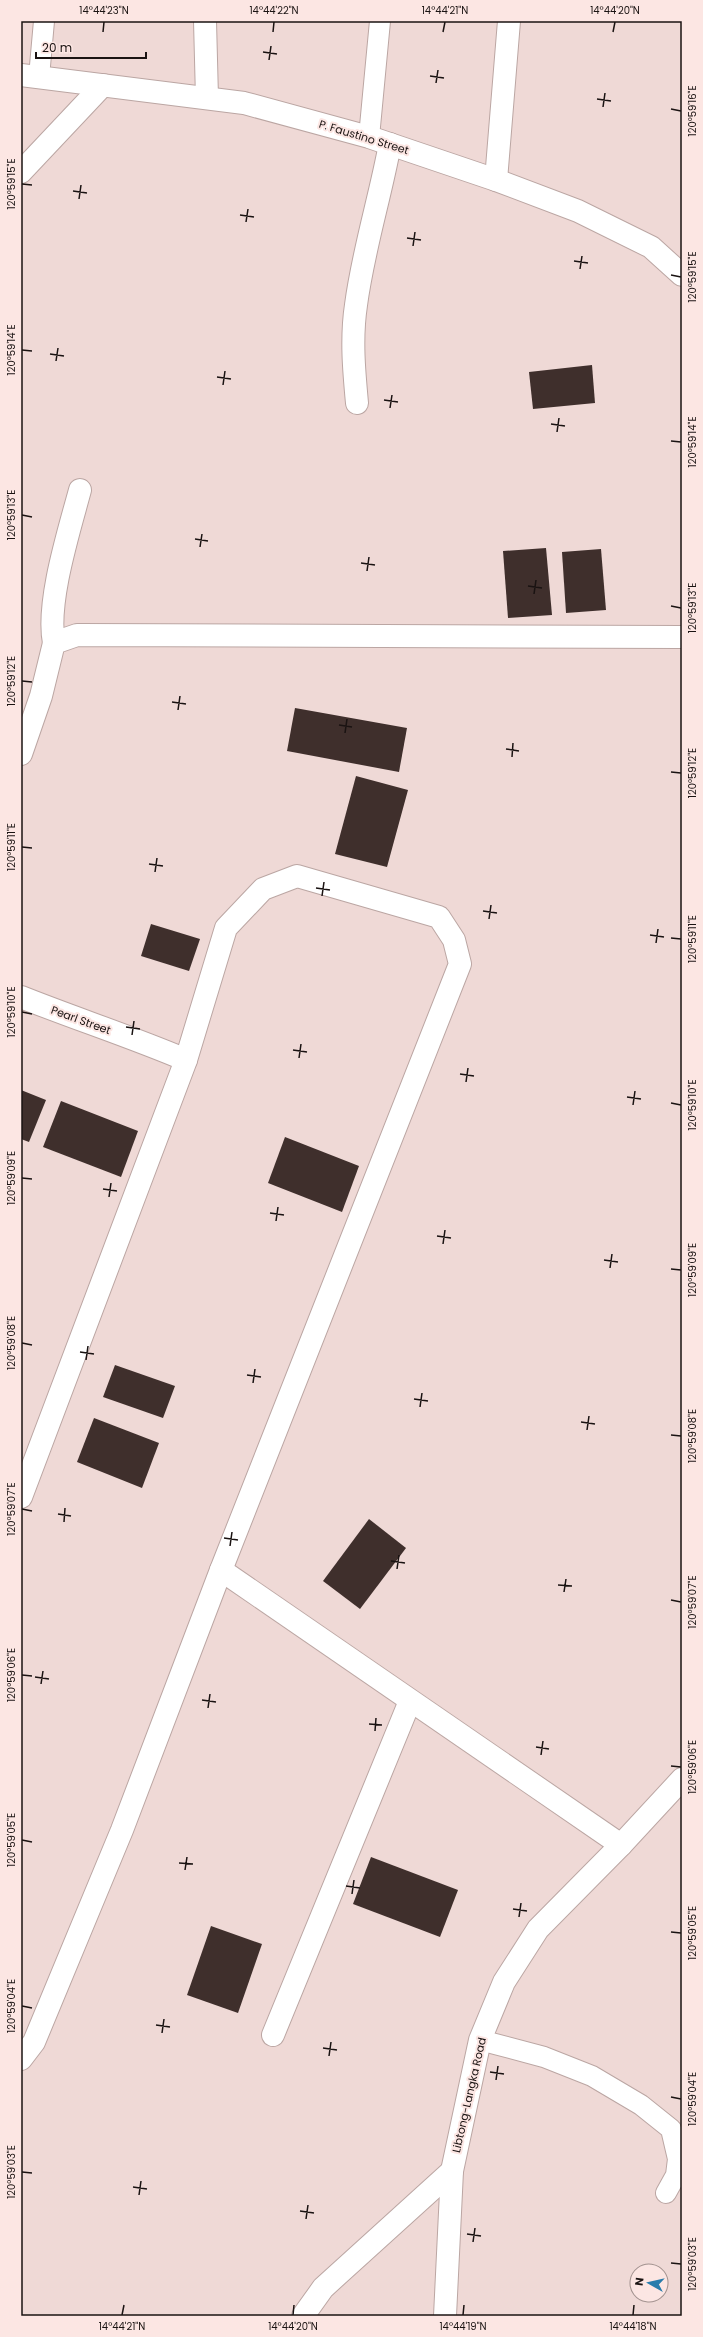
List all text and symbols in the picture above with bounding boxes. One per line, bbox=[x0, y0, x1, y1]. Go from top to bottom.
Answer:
text: 14°44'23"N bbox=[79, 3, 129, 18]
text: 14°44'22"N bbox=[249, 3, 299, 18]
text: 14°44'21"N bbox=[422, 3, 468, 18]
text: 14°44'20"N bbox=[590, 3, 640, 18]
scale bar bbox=[36, 34, 146, 60]
text: 20 m bbox=[42, 39, 72, 56]
text: 120°59'16"E bbox=[685, 85, 700, 137]
street label: P. Faustino Street bbox=[317, 116, 411, 158]
text: 120°59'15"E bbox=[4, 158, 19, 210]
text: 120°59'15"E bbox=[685, 251, 700, 303]
text: 120°59'14"E bbox=[4, 324, 19, 376]
text: 120°59'14"E bbox=[685, 416, 700, 468]
text: 120°59'13"E bbox=[4, 490, 19, 540]
text: 120°59'13"E bbox=[685, 583, 700, 633]
text: 120°59'12"E bbox=[4, 656, 19, 706]
text: 120°59'12"E bbox=[685, 748, 700, 798]
text: 120°59'11"E bbox=[4, 823, 19, 871]
text: 120°59'11"E bbox=[685, 915, 700, 963]
text: 120°59'10"E bbox=[4, 986, 19, 1038]
street label: Pearl Street bbox=[49, 1002, 113, 1038]
text: 120°59'10"E bbox=[685, 1079, 700, 1131]
text: 120°59'09"E bbox=[4, 1151, 19, 1205]
text: 120°59'09"E bbox=[685, 1243, 700, 1297]
text: 120°59'08"E bbox=[4, 1316, 19, 1370]
text: 120°59'08"E bbox=[685, 1409, 700, 1463]
text: 120°59'07"E bbox=[4, 1482, 19, 1536]
text: 120°59'07"E bbox=[685, 1575, 700, 1629]
text: 120°59'06"E bbox=[4, 1648, 19, 1702]
text: 120°59'06"E bbox=[685, 1740, 700, 1794]
text: 120°59'05"E bbox=[4, 1813, 19, 1867]
text: 120°59'05"E bbox=[685, 1906, 700, 1960]
text: 120°59'04"E bbox=[4, 1979, 19, 2033]
street label: Libtong-Langka Road bbox=[448, 2036, 490, 2154]
text: 120°59'04"E bbox=[685, 2072, 700, 2126]
text: 120°59'03"E bbox=[4, 2145, 19, 2199]
text: 120°59'03"E bbox=[685, 2237, 700, 2291]
north arrow bbox=[629, 2263, 669, 2303]
text: N bbox=[631, 2276, 648, 2287]
text: 14°44'21"N bbox=[99, 2319, 145, 2334]
text: 14°44'20"N bbox=[268, 2319, 318, 2334]
text: 14°44'19"N bbox=[439, 2319, 487, 2334]
text: 14°44'18"N bbox=[609, 2319, 657, 2334]

